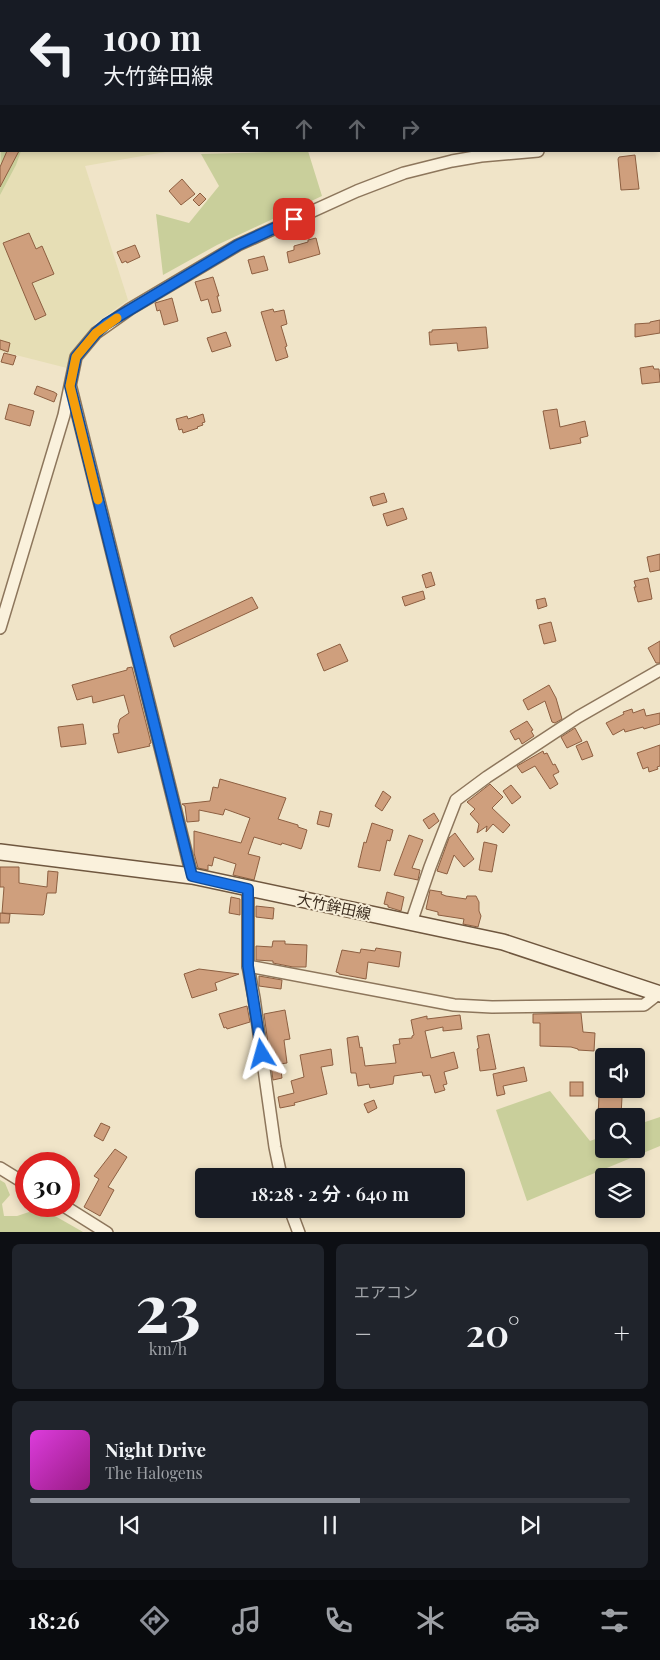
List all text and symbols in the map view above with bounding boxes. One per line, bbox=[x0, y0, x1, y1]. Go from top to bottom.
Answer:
text: 100 m bbox=[103, 13, 201, 60]
icon: left bbox=[20, 20, 85, 85]
text: 大竹鉾田線 bbox=[103, 60, 213, 90]
icon: left bbox=[237, 115, 265, 143]
icon: ahead bbox=[290, 115, 318, 143]
icon: ahead bbox=[343, 115, 371, 143]
icon: right bbox=[396, 115, 424, 143]
pin bbox=[273, 198, 315, 240]
icon: arrive bbox=[280, 205, 308, 233]
street label: 大竹鉾田線 bbox=[295, 888, 373, 924]
position arrow bbox=[235, 1027, 287, 1079]
map controls bbox=[595, 1048, 645, 1218]
button: sound bbox=[595, 1048, 645, 1098]
button: search bbox=[595, 1108, 645, 1158]
speed limit sign: 30 bbox=[15, 1152, 80, 1217]
button: layers bbox=[595, 1168, 645, 1218]
text: 18:28 · 2 分 · 640 m bbox=[251, 1180, 409, 1206]
text: 23 bbox=[135, 1262, 201, 1348]
text: エアコン bbox=[354, 1281, 418, 1302]
text: 20° bbox=[466, 1306, 520, 1357]
text: − bbox=[354, 1314, 372, 1351]
text: + bbox=[614, 1314, 630, 1351]
text: km/h bbox=[149, 1338, 187, 1359]
text: Night Drive bbox=[105, 1436, 206, 1462]
text: The Halogens bbox=[105, 1462, 203, 1483]
icon: previous bbox=[116, 1511, 144, 1539]
icon: pause bbox=[316, 1511, 344, 1539]
icon: next bbox=[516, 1511, 544, 1539]
icon: directions bbox=[137, 1603, 172, 1638]
icon: music bbox=[229, 1603, 264, 1638]
icon: phone bbox=[321, 1603, 356, 1638]
icon: climate bbox=[413, 1603, 448, 1638]
icon: car bbox=[505, 1603, 540, 1638]
icon: filters bbox=[597, 1603, 632, 1638]
text: 18:26 bbox=[29, 1605, 80, 1635]

